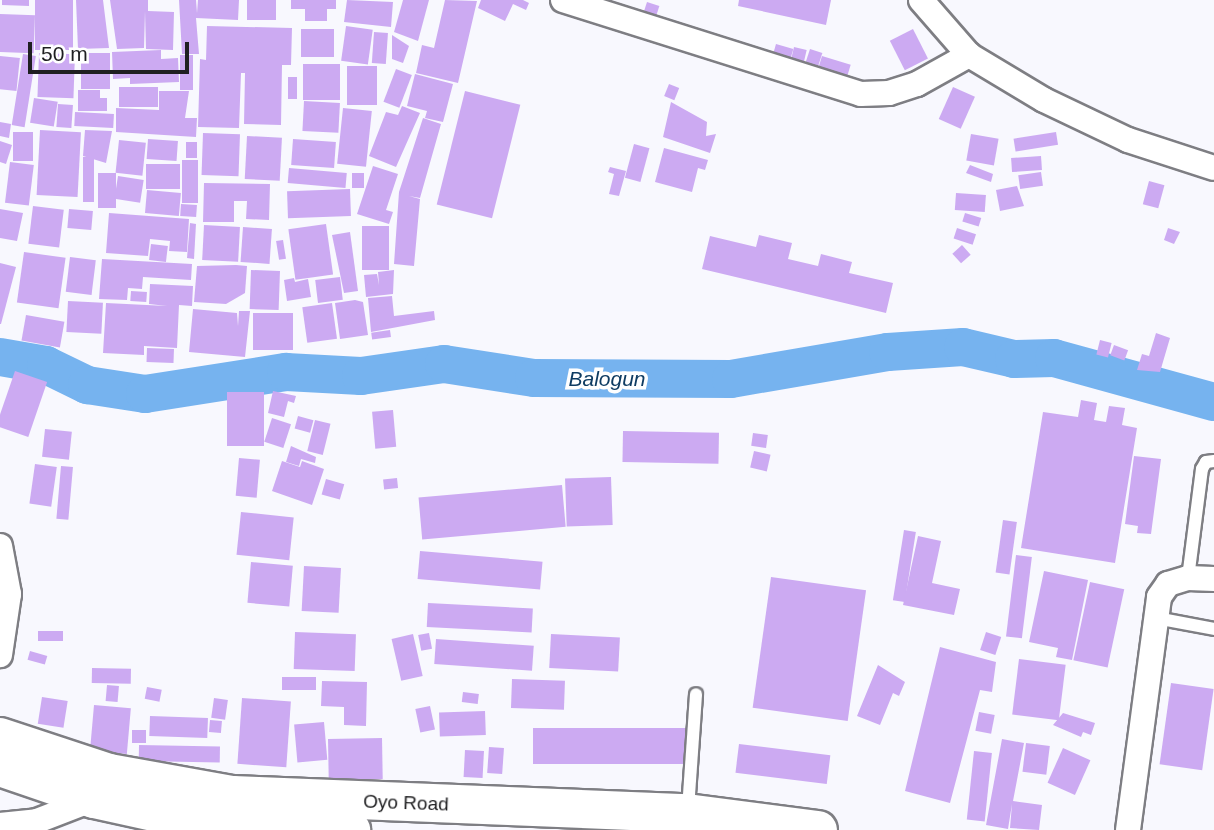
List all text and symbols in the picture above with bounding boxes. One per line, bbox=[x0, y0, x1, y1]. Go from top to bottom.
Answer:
scale bar bbox=[32, 28, 192, 72]
text: 50 m bbox=[41, 42, 88, 65]
water label: Balogun bbox=[568, 366, 646, 392]
street label: Oyo Road bbox=[363, 790, 449, 816]

